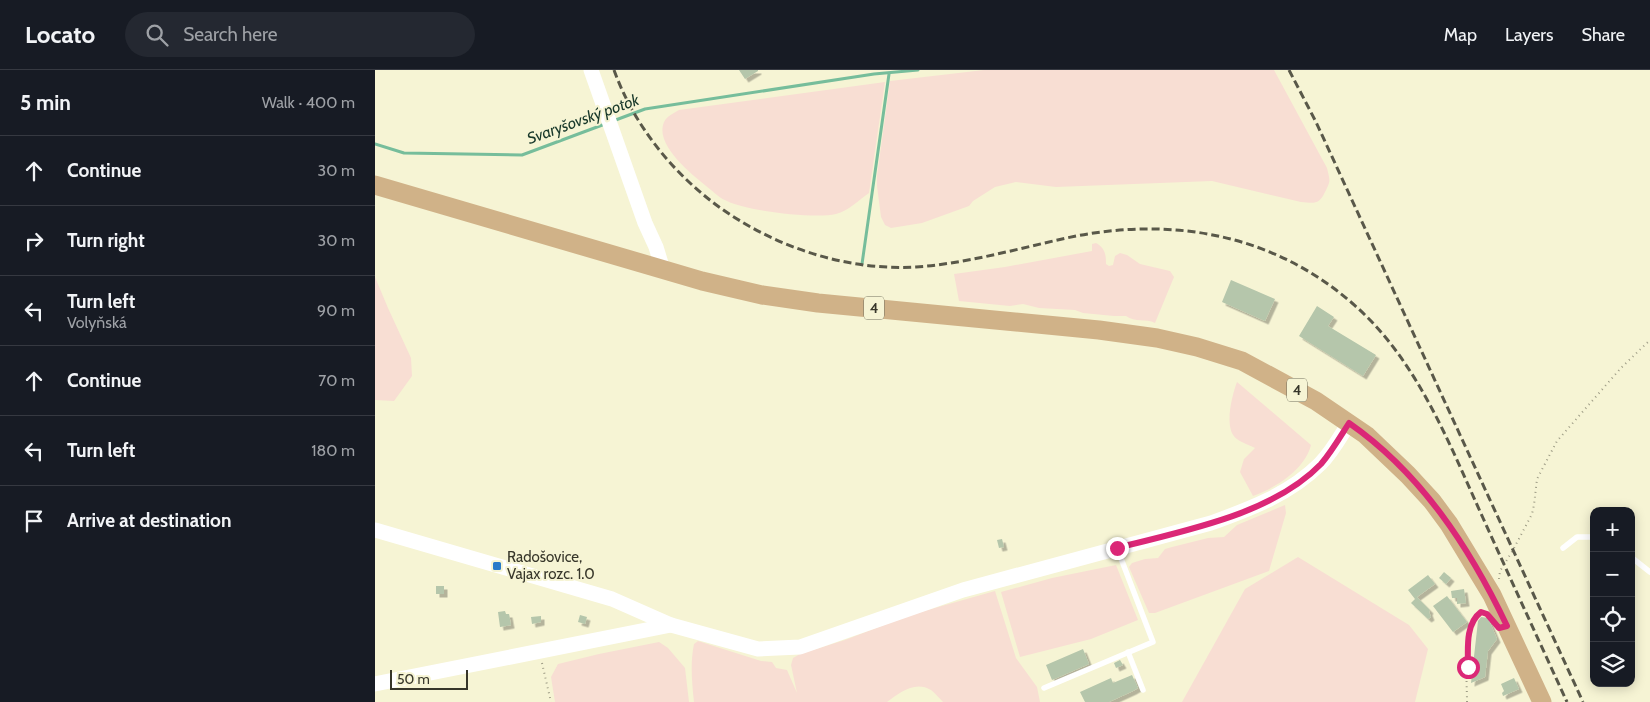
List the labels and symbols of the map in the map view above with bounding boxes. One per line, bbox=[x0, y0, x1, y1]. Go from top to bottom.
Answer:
water label: Svaryšovský potok bbox=[524, 90, 643, 148]
road number: 4 bbox=[864, 297, 884, 320]
road number: 4 bbox=[1287, 378, 1307, 402]
route end bbox=[1106, 537, 1129, 560]
place label: Radošovice, Vajax rozc. 1.0 bbox=[507, 548, 595, 583]
marker: Radošovice, Vajax rozc. 1.0 bbox=[491, 560, 503, 572]
route start bbox=[1457, 656, 1480, 679]
scale bar bbox=[390, 667, 467, 690]

